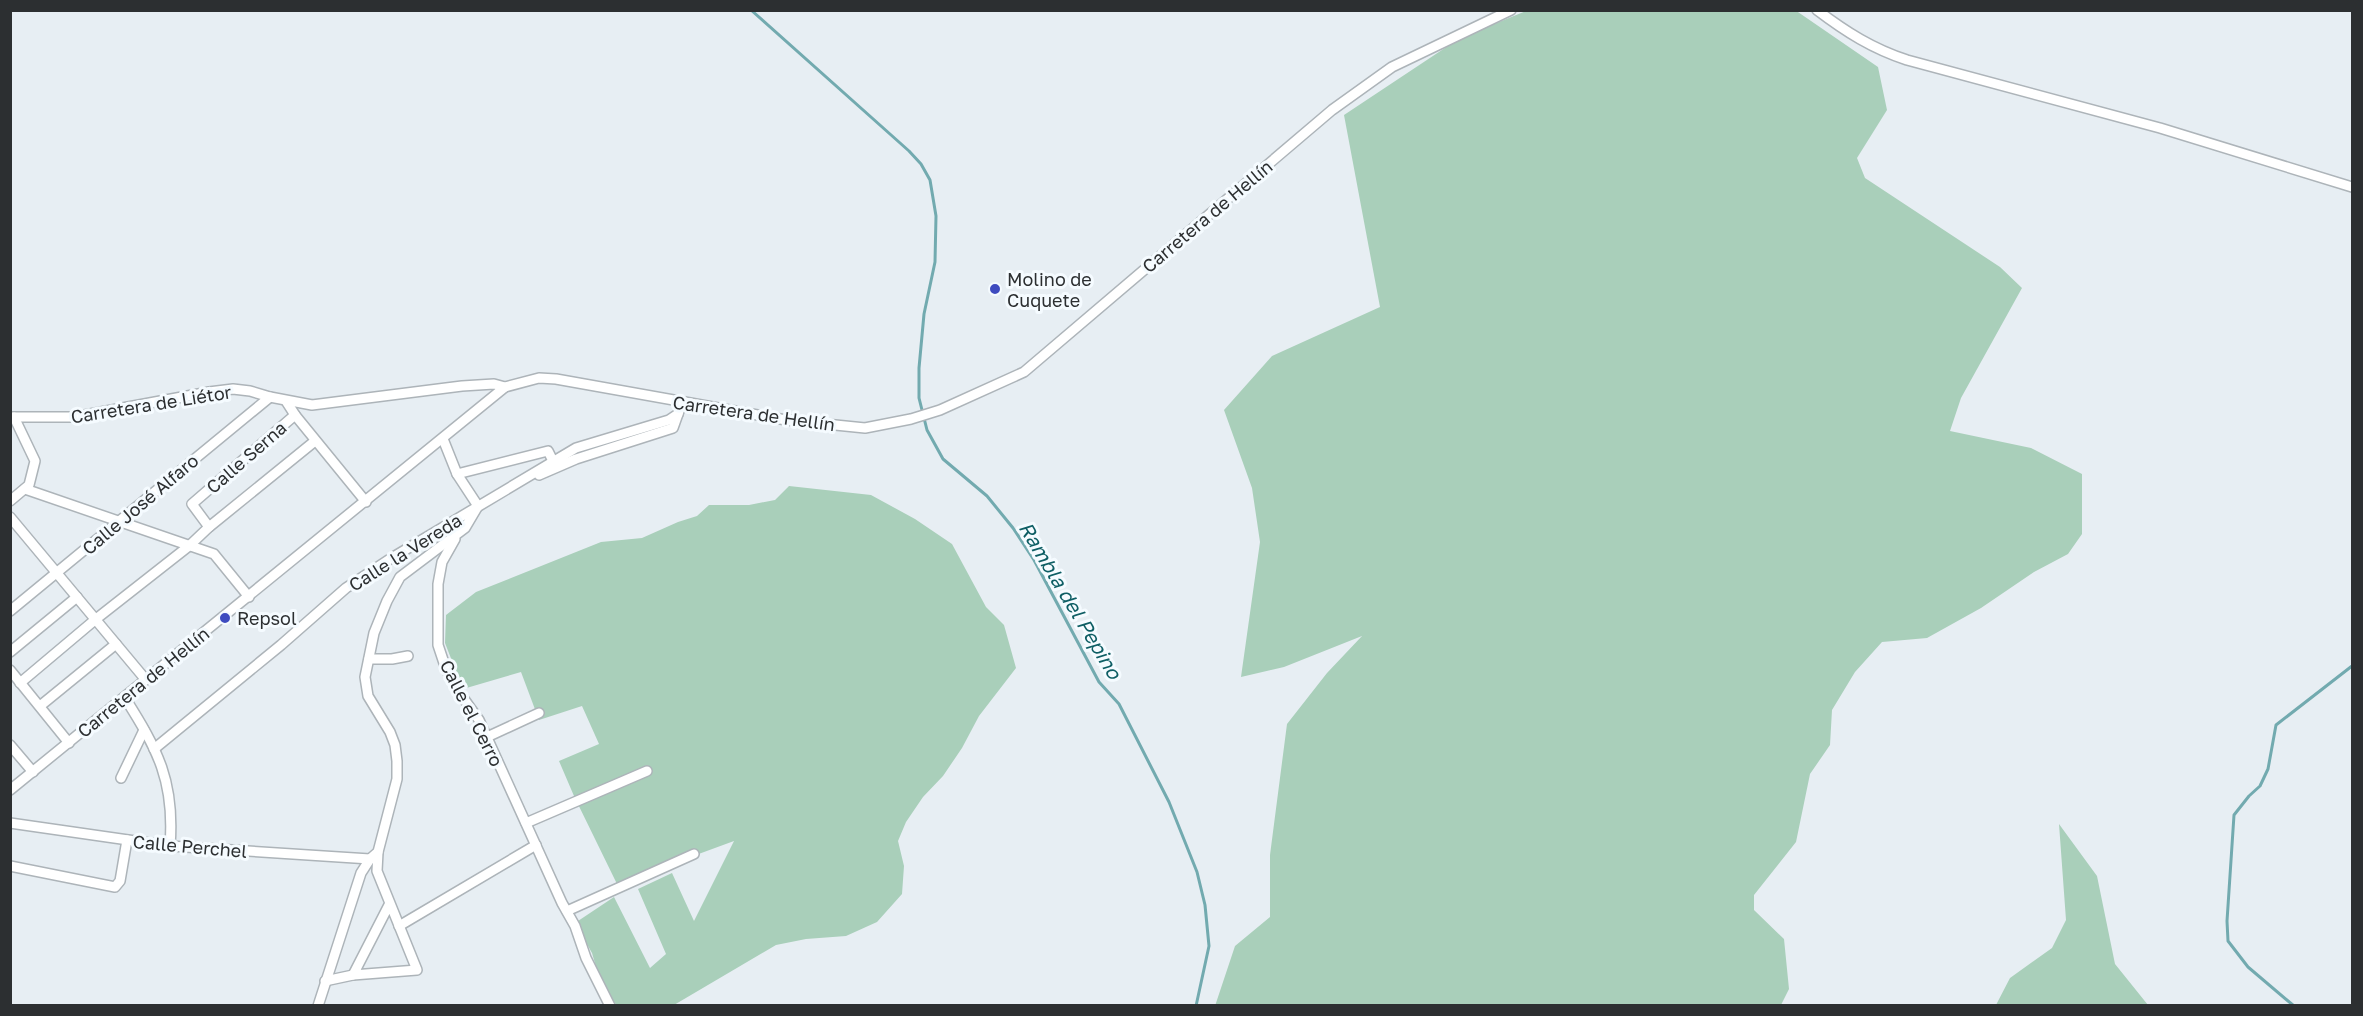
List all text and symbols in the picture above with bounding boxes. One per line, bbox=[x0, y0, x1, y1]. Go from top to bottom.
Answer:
street label: Carretera de Hellín bbox=[1137, 155, 1277, 277]
place label: Molino de Cuquete bbox=[1007, 268, 1092, 311]
marker: Molino de Cuquete bbox=[988, 282, 1002, 296]
street label: Carretera de Liétor bbox=[69, 380, 233, 428]
street label: Carretera de Hellín bbox=[672, 391, 836, 435]
street label: Calle Serna bbox=[201, 416, 291, 498]
street label: Calle José Alfaro bbox=[77, 449, 203, 559]
street label: Calle la Vereda bbox=[344, 508, 466, 596]
water label: Rambla del Pepino bbox=[1015, 517, 1128, 684]
place label: Repsol bbox=[237, 607, 297, 629]
marker: Repsol bbox=[218, 611, 232, 625]
street label: Carretera de Hellín bbox=[73, 622, 213, 742]
street label: Calle el Cerro bbox=[436, 656, 508, 770]
street label: Calle Perchel bbox=[132, 830, 248, 862]

